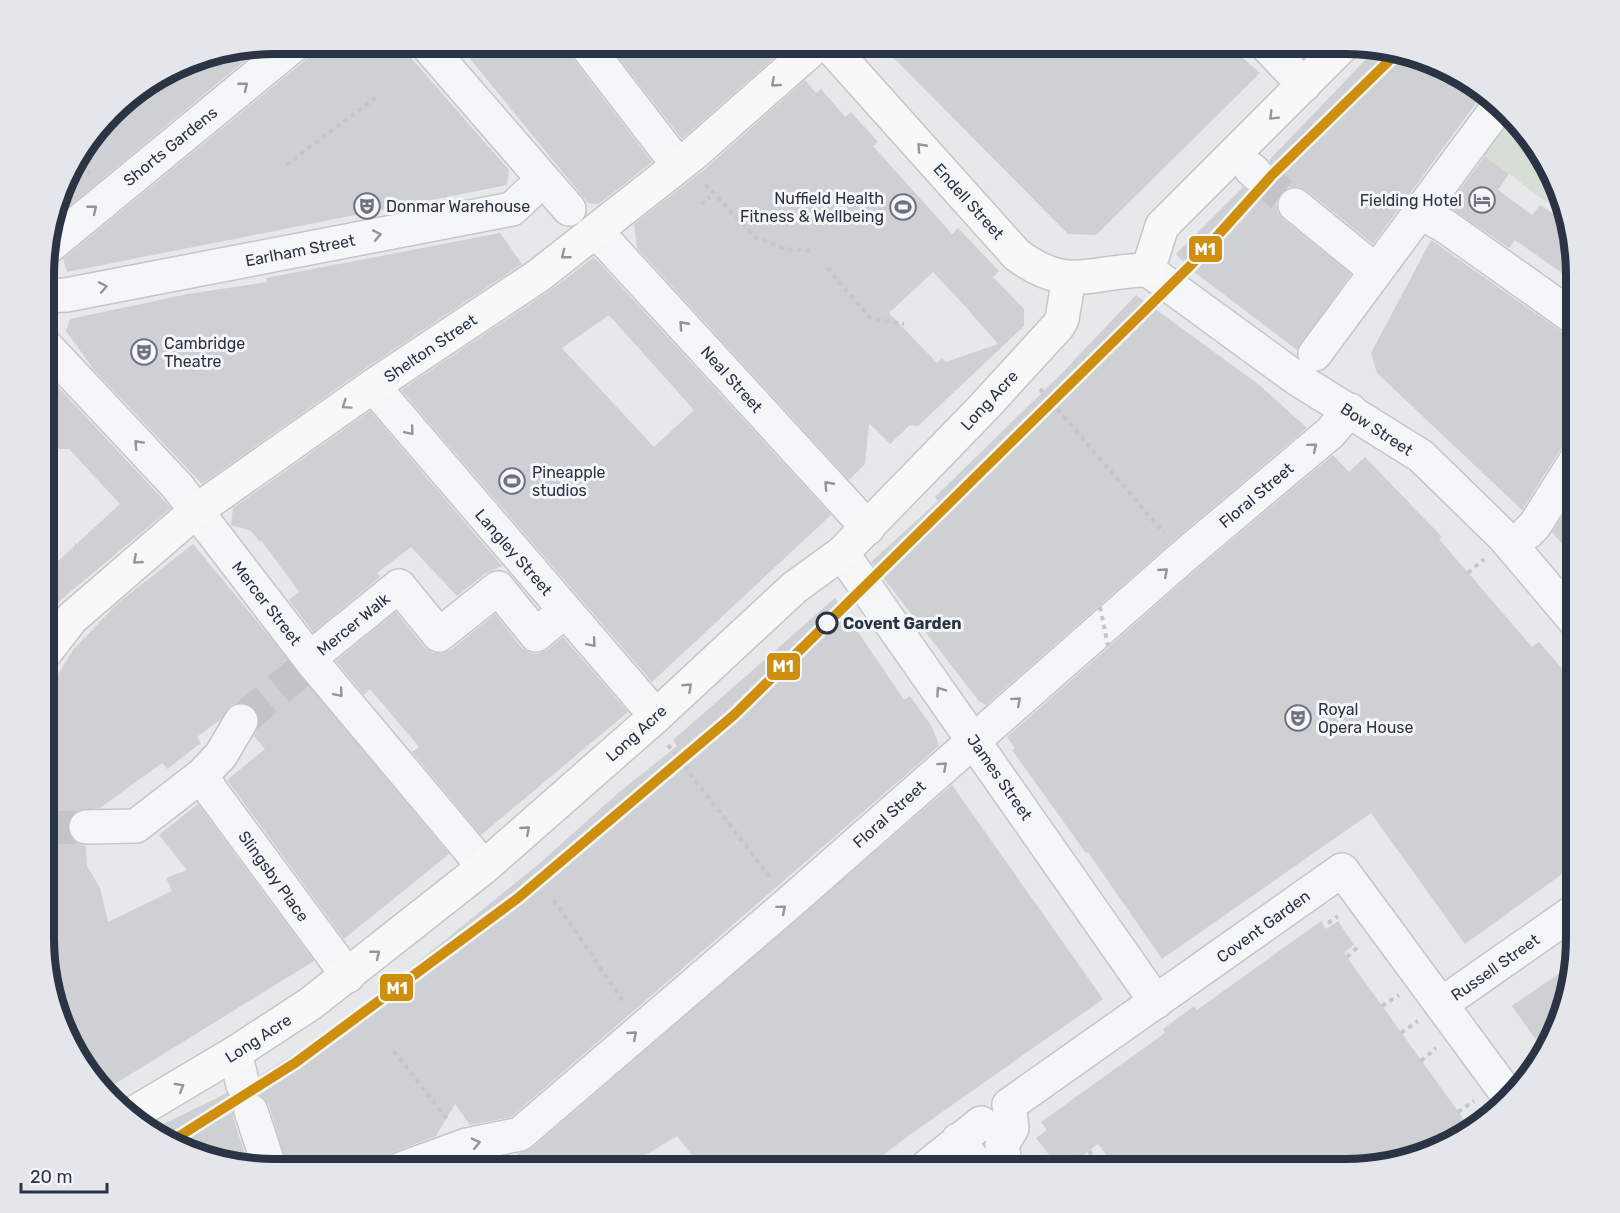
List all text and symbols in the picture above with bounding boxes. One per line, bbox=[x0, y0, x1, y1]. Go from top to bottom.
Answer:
one-way arrow bbox=[771, 76, 782, 87]
one-way arrow bbox=[237, 82, 248, 93]
street label: Shorts Gardens bbox=[120, 103, 221, 190]
one-way arrow bbox=[1270, 108, 1281, 119]
one-way arrow bbox=[917, 144, 928, 154]
street label: Endell Street bbox=[930, 159, 1008, 243]
hotel icon: Fielding Hotel bbox=[1467, 185, 1497, 215]
place label: Nuffield Health Fitness & Wellbeing bbox=[740, 189, 884, 226]
theatre icon: Donmar Warehouse bbox=[352, 191, 382, 221]
place label: Fielding Hotel bbox=[1360, 191, 1462, 210]
sports icon: Nuffield Health Fitness & Wellbeing bbox=[888, 192, 918, 222]
place label: Donmar Warehouse bbox=[386, 197, 530, 216]
one-way arrow bbox=[86, 206, 97, 217]
one-way arrow bbox=[372, 229, 382, 242]
street label: Earlham Street bbox=[244, 231, 357, 270]
line badge: M1 bbox=[1188, 235, 1223, 263]
text: M1 bbox=[1194, 240, 1216, 259]
one-way arrow bbox=[560, 247, 571, 258]
one-way arrow bbox=[98, 281, 108, 294]
street label: Shelton Street bbox=[380, 310, 480, 386]
one-way arrow bbox=[679, 321, 690, 332]
place label: Cambridge Theatre bbox=[164, 334, 245, 371]
theatre icon: Cambridge Theatre bbox=[129, 337, 159, 367]
street label: Neal Street bbox=[697, 342, 766, 417]
street label: Long Acre bbox=[957, 366, 1022, 434]
one-way arrow bbox=[341, 398, 352, 409]
street label: Bow Street bbox=[1337, 399, 1416, 460]
one-way arrow bbox=[403, 424, 414, 435]
one-way arrow bbox=[135, 440, 146, 451]
one-way arrow bbox=[1306, 443, 1317, 454]
street label: Floral Street bbox=[1215, 459, 1297, 532]
place label: Pineapple studios bbox=[532, 463, 606, 500]
sports icon: Pineapple studios bbox=[497, 466, 527, 496]
one-way arrow bbox=[824, 481, 835, 491]
street label: Langley Street bbox=[471, 505, 556, 599]
one-way arrow bbox=[134, 553, 144, 564]
street label: Mercer Street bbox=[228, 558, 305, 649]
one-way arrow bbox=[1157, 568, 1168, 579]
street label: Mercer Walk bbox=[313, 589, 394, 660]
marker: Covent Garden bbox=[816, 612, 838, 634]
place label: Covent Garden bbox=[843, 614, 962, 633]
one-way arrow bbox=[585, 636, 596, 647]
line badge: M1 bbox=[766, 652, 801, 681]
text: M1 bbox=[772, 657, 794, 676]
one-way arrow bbox=[680, 683, 691, 694]
one-way arrow bbox=[332, 686, 343, 697]
one-way arrow bbox=[936, 687, 947, 698]
one-way arrow bbox=[1010, 697, 1021, 708]
place label: Royal Opera House bbox=[1318, 700, 1413, 737]
street label: Long Acre bbox=[602, 701, 671, 766]
theatre icon: Royal Opera House bbox=[1283, 703, 1313, 733]
street label: James Street bbox=[963, 731, 1036, 824]
one-way arrow bbox=[936, 762, 947, 773]
street label: Floral Street bbox=[849, 777, 930, 852]
one-way arrow bbox=[519, 826, 530, 837]
street label: Slingsby Place bbox=[234, 827, 313, 925]
street label: Covent Garden bbox=[1213, 886, 1314, 967]
one-way arrow bbox=[775, 905, 786, 916]
street label: Russell Street bbox=[1448, 930, 1543, 1005]
one-way arrow bbox=[369, 950, 380, 961]
line badge: M1 bbox=[379, 973, 414, 1002]
text: M1 bbox=[386, 979, 408, 998]
street label: Long Acre bbox=[222, 1010, 295, 1067]
one-way arrow bbox=[626, 1031, 637, 1042]
one-way arrow bbox=[174, 1082, 184, 1094]
one-way arrow bbox=[471, 1137, 481, 1150]
scale bar bbox=[21, 1156, 106, 1194]
text: 20 m bbox=[30, 1166, 72, 1188]

